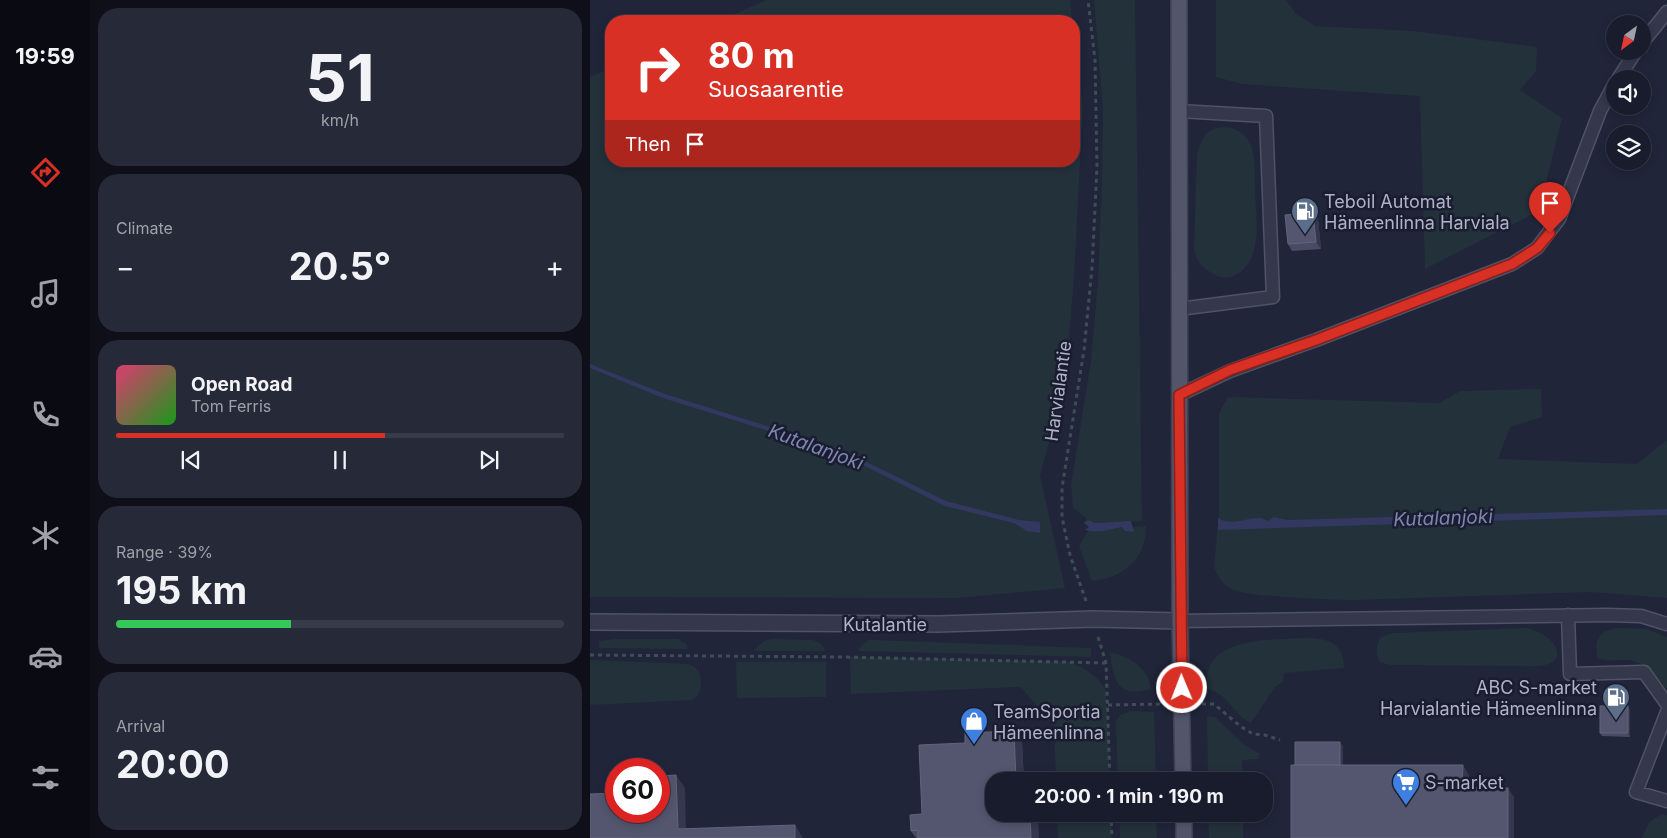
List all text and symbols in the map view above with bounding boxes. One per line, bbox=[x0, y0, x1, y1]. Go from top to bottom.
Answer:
north arrow bbox=[1606, 15, 1651, 60]
map controls bbox=[1606, 15, 1651, 170]
text: 80 m bbox=[708, 34, 795, 76]
icon: right bbox=[625, 35, 690, 100]
text: 51 bbox=[305, 38, 375, 117]
text: 19:59 bbox=[15, 43, 75, 69]
button: sound bbox=[1606, 70, 1651, 115]
text: Suosaarentie bbox=[708, 76, 844, 102]
text: km/h bbox=[321, 110, 359, 130]
button: layers bbox=[1606, 125, 1651, 170]
icon: arrive bbox=[681, 130, 709, 158]
text: Then bbox=[625, 133, 671, 156]
icon: directions bbox=[28, 155, 63, 190]
pin bbox=[1529, 182, 1571, 233]
icon: arrive bbox=[1536, 189, 1564, 217]
place label: Teboil Automat Hämeenlinna Harviala bbox=[1324, 191, 1510, 233]
fuel station icon: Teboil Automat Hämeenlinna Harviala bbox=[1290, 196, 1320, 235]
text: Climate bbox=[116, 218, 173, 238]
text: 20.5° bbox=[289, 243, 391, 289]
text: − bbox=[116, 250, 135, 284]
text: + bbox=[545, 250, 564, 284]
icon: music bbox=[28, 276, 63, 311]
street label: Harvialantie bbox=[1041, 340, 1075, 442]
text: Open Road bbox=[191, 373, 292, 396]
text: Tom Ferris bbox=[191, 396, 271, 416]
icon: phone bbox=[28, 397, 63, 432]
water label: Kutalanjoki bbox=[765, 419, 867, 475]
icon: previous bbox=[177, 446, 205, 474]
icon: pause bbox=[326, 446, 354, 474]
icon: next bbox=[475, 446, 503, 474]
water label: Kutalanjoki bbox=[1393, 505, 1494, 531]
icon: climate bbox=[28, 518, 63, 553]
text: Range · 39% bbox=[116, 542, 213, 562]
text: 195 km bbox=[116, 567, 247, 613]
street label: Kutalantie bbox=[843, 614, 927, 635]
icon: car bbox=[28, 639, 63, 674]
position arrow bbox=[1155, 661, 1207, 713]
place label: ABC S-market Harvialantie Hämeenlinna bbox=[1380, 677, 1597, 719]
fuel station icon: ABC S-market Harvialantie Hämeenlinna bbox=[1601, 682, 1631, 721]
place label: TeamSportia Hämeenlinna bbox=[993, 701, 1104, 743]
shop icon: TeamSportia Hämeenlinna bbox=[959, 706, 989, 745]
text: Arrival bbox=[116, 716, 165, 736]
text: 20:00 bbox=[116, 741, 230, 787]
speed limit sign: 60 bbox=[605, 758, 670, 823]
icon: filters bbox=[28, 760, 63, 795]
supermarket icon: S-market bbox=[1391, 767, 1421, 806]
place label: S-market bbox=[1425, 772, 1504, 793]
text: 20:00 · 1 min · 190 m bbox=[1034, 785, 1224, 808]

